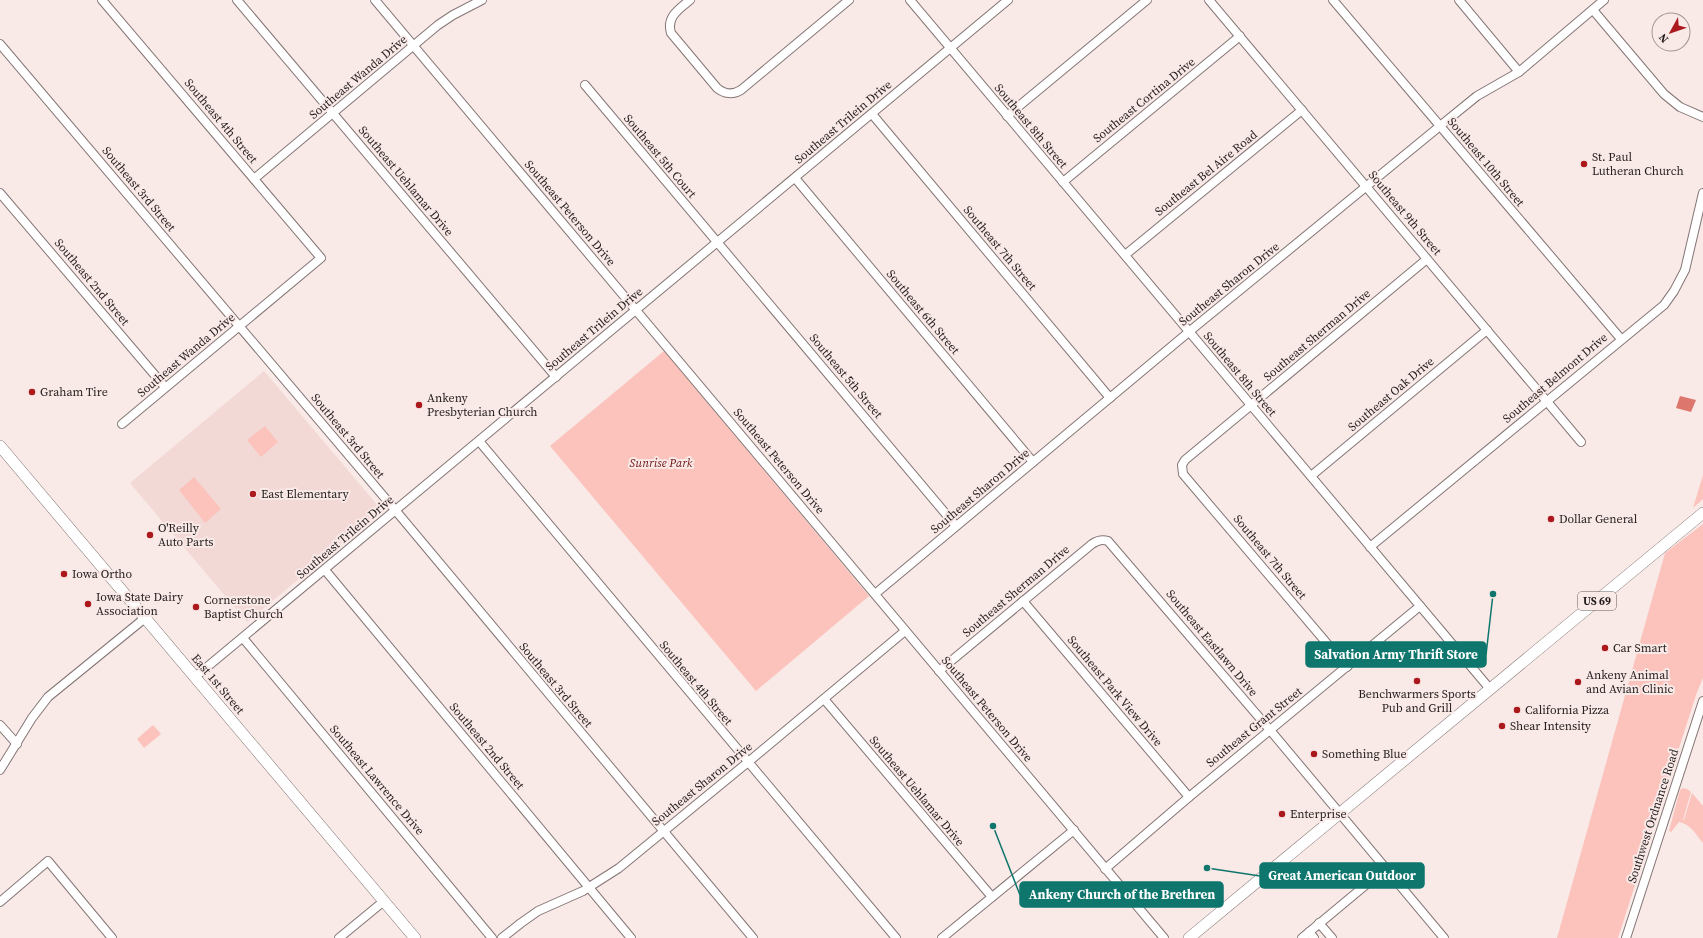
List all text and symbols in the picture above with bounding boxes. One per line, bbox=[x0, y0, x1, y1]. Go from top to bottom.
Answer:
north arrow bbox=[1651, 12, 1691, 52]
text: N bbox=[1655, 30, 1672, 46]
street label: Southeast Wanda Drive bbox=[306, 31, 410, 123]
street label: Southeast Cortina Drive bbox=[1090, 54, 1198, 146]
street label: Southeast 4th Street bbox=[181, 75, 261, 167]
street label: Southeast Trilein Drive bbox=[791, 77, 895, 167]
street label: Southeast 8th Street bbox=[991, 80, 1071, 172]
street label: Southeast 5th Court bbox=[620, 111, 700, 201]
street label: Southeast 10th Street bbox=[1444, 114, 1528, 210]
street label: Southeast Uehlamar Drive bbox=[355, 122, 457, 240]
street label: Southeast Bel Aire Road bbox=[1152, 127, 1261, 219]
street label: Southeast 3rd Street bbox=[99, 143, 179, 235]
place label: St. Paul Lutheran Church bbox=[1592, 149, 1684, 179]
street label: Southeast Peterson Drive bbox=[521, 157, 619, 269]
marker: St. Paul Lutheran Church bbox=[1579, 159, 1589, 169]
street label: Southeast 9th Street bbox=[1365, 167, 1445, 259]
street label: Southeast 7th Street bbox=[960, 202, 1040, 294]
street label: Southeast 2nd Street bbox=[51, 235, 133, 329]
street label: Southeast Sharon Drive bbox=[1176, 239, 1282, 329]
street label: Southeast 6th Street bbox=[883, 266, 963, 358]
street label: Southeast Trilein Drive bbox=[542, 284, 646, 374]
street label: Southeast Sherman Drive bbox=[1260, 285, 1374, 385]
street label: Southeast Wanda Drive bbox=[134, 309, 238, 401]
street label: Southeast 8th Street bbox=[1200, 328, 1280, 420]
street label: Southeast Belmont Drive bbox=[1499, 329, 1611, 427]
street label: Southeast 5th Street bbox=[806, 330, 886, 422]
street label: Southeast Oak Drive bbox=[1345, 353, 1437, 435]
place label: Graham Tire bbox=[40, 384, 108, 400]
marker: Graham Tire bbox=[27, 387, 37, 397]
street label: Southeast 3rd Street bbox=[308, 390, 388, 482]
place label: Ankeny Presbyterian Church bbox=[427, 390, 538, 420]
marker: Ankeny Presbyterian Church bbox=[414, 400, 424, 410]
street label: Southeast Peterson Drive bbox=[730, 405, 828, 517]
street label: Southeast Sharon Drive bbox=[927, 445, 1033, 537]
park label: Sunrise Park bbox=[630, 455, 693, 471]
place label: East Elementary bbox=[261, 486, 349, 502]
marker: East Elementary bbox=[248, 489, 258, 499]
street label: Southeast Trilein Drive bbox=[293, 492, 397, 582]
street label: Southeast 7th Street bbox=[1230, 511, 1310, 603]
place label: Dollar General bbox=[1559, 511, 1638, 527]
marker: Dollar General bbox=[1546, 514, 1556, 524]
place label: O'Reilly Auto Parts bbox=[158, 520, 214, 550]
marker: O'Reilly Auto Parts bbox=[145, 530, 155, 540]
street label: Southeast Sherman Drive bbox=[959, 541, 1073, 641]
place label: Iowa Ortho bbox=[72, 566, 133, 582]
marker: Iowa Ortho bbox=[59, 569, 69, 579]
street label: Southeast Eastlawn Drive bbox=[1163, 586, 1261, 700]
place label: Iowa State Dairy Association bbox=[96, 589, 184, 619]
place label: Cornerstone Baptist Church bbox=[204, 592, 283, 622]
road number: US 69 bbox=[1578, 592, 1616, 610]
marker: Iowa State Dairy Association bbox=[83, 599, 93, 609]
marker: Cornerstone Baptist Church bbox=[191, 602, 201, 612]
street label: Southeast Park View Drive bbox=[1064, 632, 1166, 750]
street label: Southeast 4th Street bbox=[656, 637, 736, 729]
street label: Southeast 3rd Street bbox=[516, 639, 596, 731]
place label: Car Smart bbox=[1613, 640, 1667, 656]
callout: Salvation Army Thrift Store bbox=[1306, 642, 1486, 667]
marker: Car Smart bbox=[1600, 643, 1610, 653]
text: Salvation Army Thrift Store bbox=[1314, 646, 1478, 663]
street label: East 1st Street bbox=[188, 650, 248, 718]
street label: Southeast Peterson Drive bbox=[938, 653, 1036, 765]
place label: Ankeny Animal and Avian Clinic bbox=[1586, 667, 1673, 697]
marker: Benchwarmers Sports Pub and Grill bbox=[1412, 676, 1422, 686]
marker: Ankeny Animal and Avian Clinic bbox=[1573, 677, 1583, 687]
street label: Southeast Grant Street bbox=[1203, 683, 1305, 771]
place label: Benchwarmers Sports Pub and Grill bbox=[1358, 686, 1476, 716]
street label: Southeast 2nd Street bbox=[446, 699, 528, 793]
place label: California Pizza bbox=[1525, 702, 1610, 718]
marker: California Pizza bbox=[1512, 705, 1522, 715]
place label: Shear Intensity bbox=[1510, 718, 1592, 734]
marker: Shear Intensity bbox=[1497, 721, 1507, 731]
street label: Southeast Lawrence Drive bbox=[326, 722, 428, 838]
street label: Southeast Uehlamar Drive bbox=[866, 732, 968, 850]
street label: Southeast Sharon Drive bbox=[649, 739, 755, 829]
place label: Something Blue bbox=[1322, 746, 1407, 762]
street label: Southwest Ordnance Road bbox=[1624, 747, 1682, 885]
marker: Something Blue bbox=[1309, 749, 1319, 759]
place label: Enterprise bbox=[1290, 806, 1347, 822]
marker: Enterprise bbox=[1277, 809, 1287, 819]
callout: Great American Outdoor bbox=[1260, 863, 1424, 888]
text: Great American Outdoor bbox=[1268, 867, 1417, 884]
callout: Ankeny Church of the Brethren bbox=[1020, 882, 1223, 907]
text: Ankeny Church of the Brethren bbox=[1029, 886, 1215, 903]

